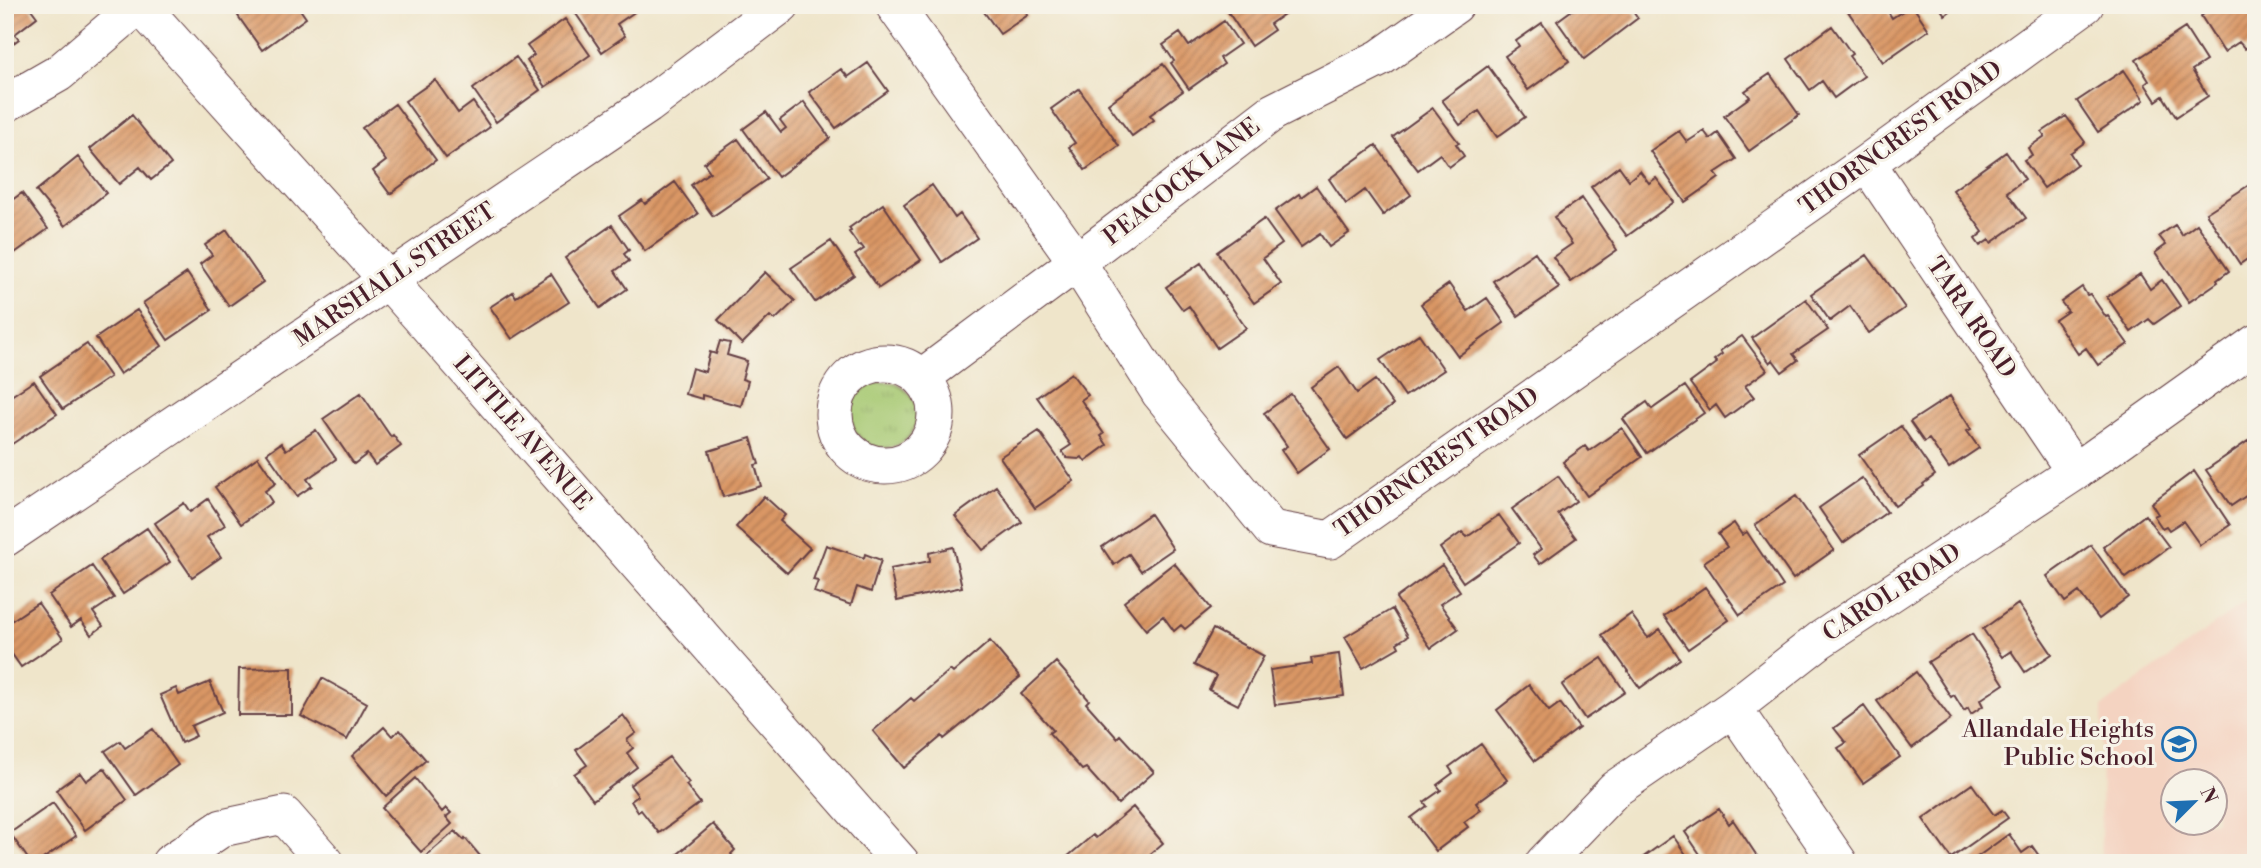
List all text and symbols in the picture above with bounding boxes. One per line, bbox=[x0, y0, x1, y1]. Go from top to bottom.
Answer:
street label: THORNCREST ROAD bbox=[1794, 54, 2008, 222]
street label: PEACOCK LANE bbox=[1098, 112, 1266, 252]
street label: MARSHALL STREET bbox=[288, 196, 502, 354]
street label: TARA ROAD bbox=[1920, 252, 2022, 384]
street label: LITTLE AVENUE bbox=[446, 349, 598, 517]
street label: THORNCREST ROAD bbox=[1329, 381, 1545, 545]
street label: CAROL ROAD bbox=[1817, 537, 1967, 649]
place label: Allandale Heights Public School bbox=[1961, 715, 2154, 773]
school or university icon: Allandale Heights Public School bbox=[2160, 725, 2198, 763]
north arrow bbox=[2160, 766, 2230, 836]
text: N bbox=[2195, 784, 2223, 807]

